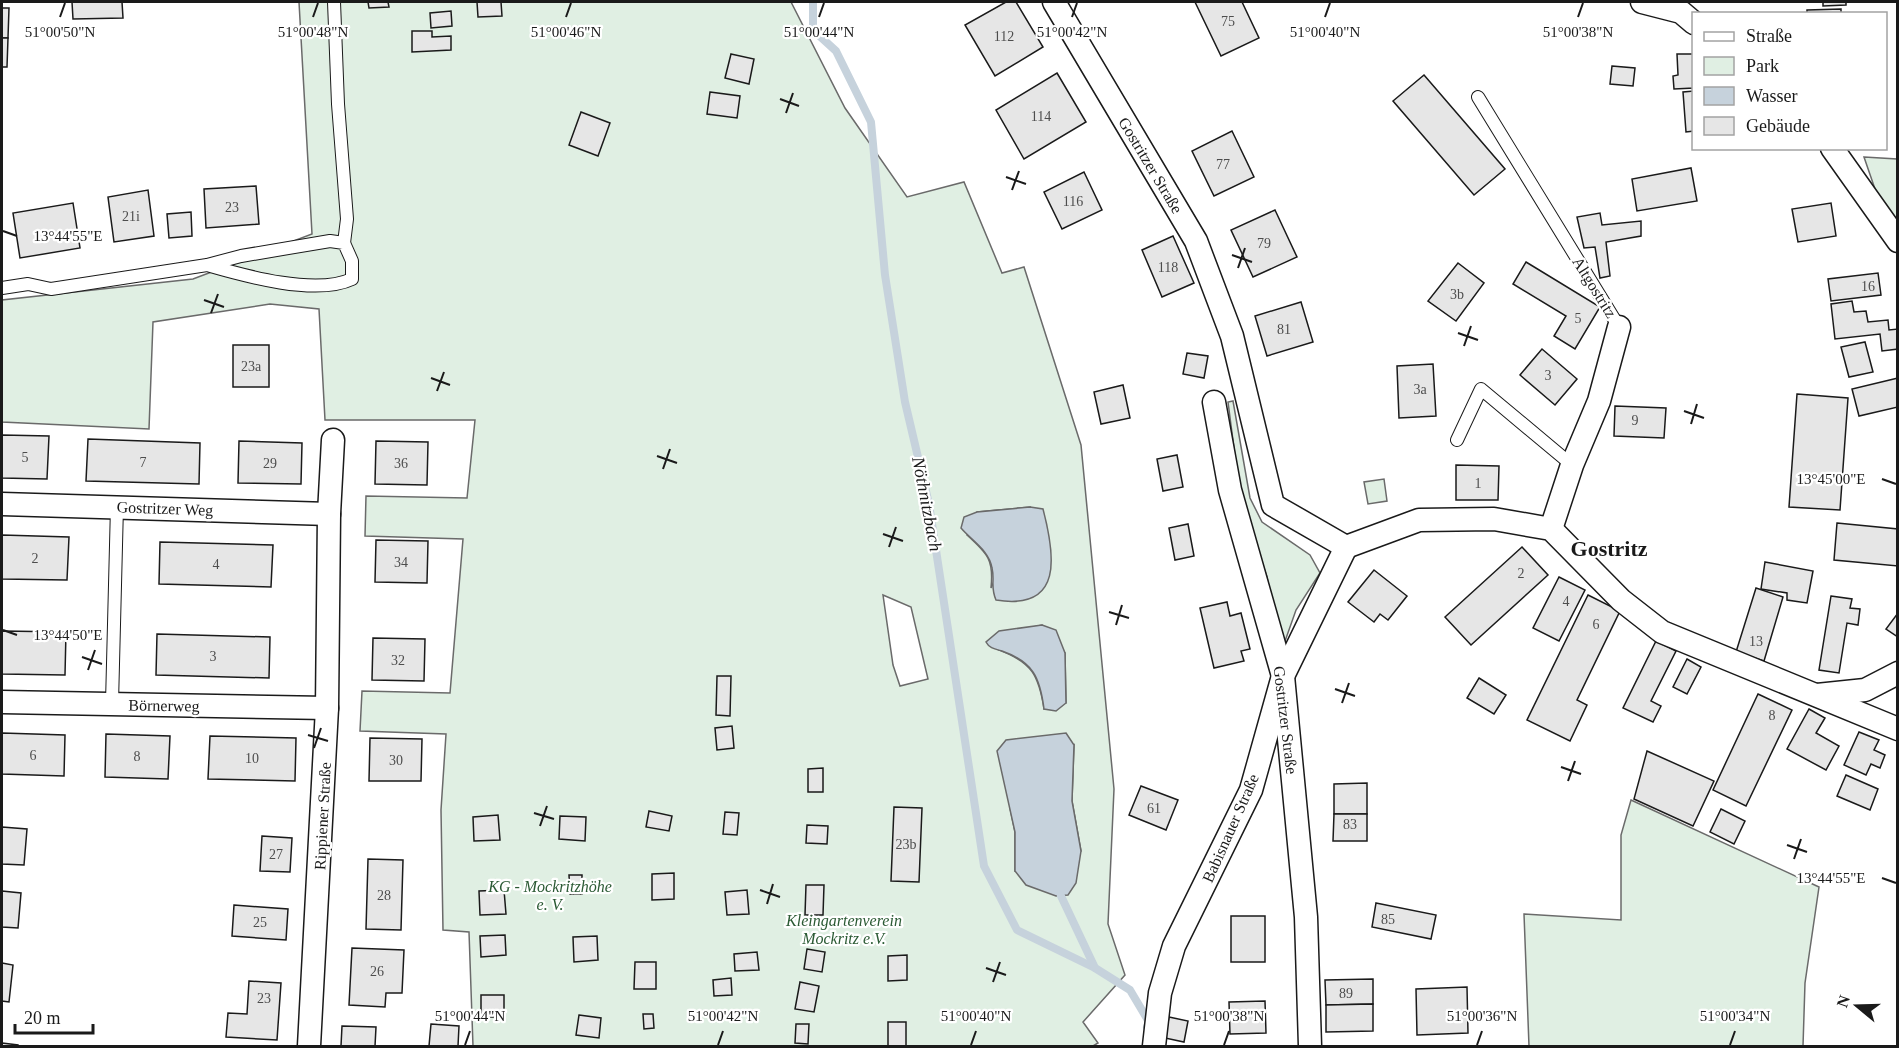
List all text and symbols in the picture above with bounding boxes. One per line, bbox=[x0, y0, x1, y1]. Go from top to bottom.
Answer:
legend bbox=[1692, 12, 1887, 150]
house number: 75 bbox=[1221, 14, 1235, 29]
text: 51°00'50"N bbox=[25, 24, 95, 40]
text: 51°00'48"N bbox=[278, 24, 348, 40]
text: 51°00'46"N bbox=[531, 24, 601, 40]
text: 51°00'44"N bbox=[784, 24, 854, 40]
text: 51°00'42"N bbox=[1037, 24, 1107, 40]
text: 51°00'40"N bbox=[1290, 24, 1360, 40]
text: 51°00'38"N bbox=[1543, 24, 1613, 40]
text: Straße bbox=[1746, 26, 1792, 46]
house number: 112 bbox=[994, 29, 1014, 44]
text: Park bbox=[1746, 56, 1779, 76]
text: Wasser bbox=[1746, 86, 1798, 106]
house number: 114 bbox=[1031, 109, 1051, 124]
street label: Gostritzer Straße bbox=[1115, 114, 1186, 216]
text: Gebäude bbox=[1746, 116, 1810, 136]
house number: 77 bbox=[1216, 157, 1230, 172]
house number: 116 bbox=[1063, 194, 1083, 209]
house number: 23 bbox=[225, 200, 239, 215]
house number: 21i bbox=[122, 209, 140, 224]
text: 13°44'55"E bbox=[34, 228, 103, 244]
house number: 79 bbox=[1257, 236, 1271, 251]
street label: Altgostritz bbox=[1568, 254, 1620, 321]
house number: 118 bbox=[1158, 260, 1178, 275]
house number: 16 bbox=[1861, 279, 1875, 294]
house number: 3b bbox=[1450, 287, 1464, 302]
house number: 5 bbox=[1575, 311, 1582, 326]
house number: 81 bbox=[1277, 322, 1291, 337]
house number: 23a bbox=[241, 359, 262, 374]
house number: 3 bbox=[1545, 368, 1552, 383]
house number: 3a bbox=[1413, 382, 1427, 397]
house number: 9 bbox=[1632, 413, 1639, 428]
house number: 5 bbox=[22, 450, 29, 465]
water label: Nöthnitzbach bbox=[908, 454, 946, 553]
house number: 7 bbox=[140, 455, 147, 470]
house number: 29 bbox=[263, 456, 277, 471]
house number: 36 bbox=[394, 456, 408, 471]
text: 13°45'00"E bbox=[1797, 471, 1866, 487]
house number: 1 bbox=[1475, 476, 1482, 491]
street label: Gostritzer Weg bbox=[116, 498, 214, 520]
district label: Gostritz bbox=[1571, 536, 1648, 561]
house number: 2 bbox=[32, 551, 39, 566]
house number: 34 bbox=[394, 555, 408, 570]
house number: 4 bbox=[213, 557, 220, 572]
house number: 2 bbox=[1518, 566, 1525, 581]
house number: 4 bbox=[1563, 594, 1570, 609]
house number: 6 bbox=[1593, 617, 1600, 632]
text: 13°44'50"E bbox=[34, 627, 103, 643]
house number: 13 bbox=[1749, 634, 1763, 649]
house number: 3 bbox=[210, 649, 217, 664]
house number: 32 bbox=[391, 653, 405, 668]
street label: Gostritzer Straße bbox=[1270, 665, 1301, 775]
street label: Börnerweg bbox=[128, 696, 200, 716]
house number: 8 bbox=[1769, 708, 1776, 723]
house number: 6 bbox=[30, 748, 37, 763]
house number: 8 bbox=[134, 749, 141, 764]
house number: 10 bbox=[245, 751, 259, 766]
house number: 30 bbox=[389, 753, 403, 768]
street label: Rippiener Straße bbox=[311, 762, 335, 870]
street label: Babisnauer Straße bbox=[1199, 771, 1262, 885]
house number: 61 bbox=[1147, 801, 1161, 816]
house number: 83 bbox=[1343, 817, 1357, 832]
house number: 23b bbox=[896, 837, 917, 852]
house number: 27 bbox=[269, 847, 283, 862]
text: 13°44'55"E bbox=[1797, 870, 1866, 886]
park label: KG - Mockritzhöhe e. V. bbox=[487, 878, 612, 913]
house number: 28 bbox=[377, 888, 391, 903]
park label: Kleingartenverein Mockritz e.V. bbox=[785, 912, 902, 947]
house number: 85 bbox=[1381, 912, 1395, 927]
house number: 25 bbox=[253, 915, 267, 930]
house number: 26 bbox=[370, 964, 384, 979]
north arrow bbox=[1827, 976, 1887, 1036]
house number: 89 bbox=[1339, 986, 1353, 1001]
house number: 23 bbox=[257, 991, 271, 1006]
text: N bbox=[1833, 993, 1853, 1010]
scale bar bbox=[15, 997, 93, 1035]
text: 20 m bbox=[24, 1008, 61, 1028]
text: 51°00'44"N bbox=[435, 1008, 505, 1024]
text: 51°00'42"N bbox=[688, 1008, 758, 1024]
text: 51°00'40"N bbox=[941, 1008, 1011, 1024]
text: 51°00'38"N bbox=[1194, 1008, 1264, 1024]
text: 51°00'36"N bbox=[1447, 1008, 1517, 1024]
text: 51°00'34"N bbox=[1700, 1008, 1770, 1024]

